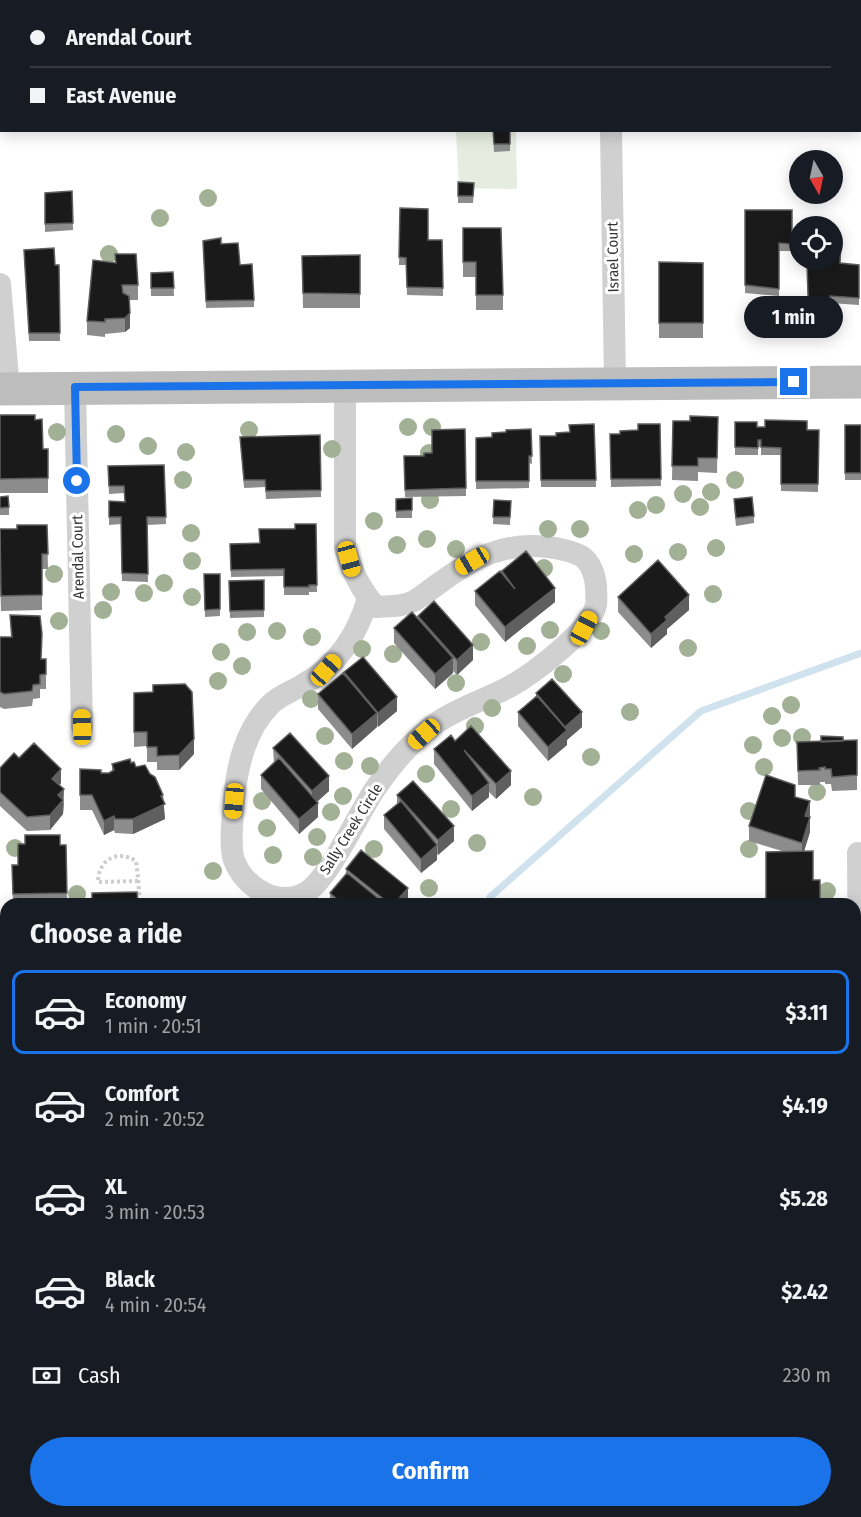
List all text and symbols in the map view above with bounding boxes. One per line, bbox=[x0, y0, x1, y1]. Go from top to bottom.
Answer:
text: Arendal Court bbox=[66, 24, 191, 51]
text: East Avenue bbox=[66, 82, 176, 109]
north arrow bbox=[789, 150, 843, 204]
map controls bbox=[789, 150, 843, 270]
button: locate bbox=[789, 216, 843, 270]
street label: Israel Court bbox=[603, 221, 623, 292]
callout: 1 min bbox=[744, 295, 844, 337]
text: 1 min bbox=[772, 305, 815, 329]
route end bbox=[780, 368, 807, 395]
route start bbox=[63, 467, 90, 494]
street label: Arendal Court bbox=[68, 515, 88, 599]
car bbox=[336, 539, 362, 579]
car bbox=[452, 544, 492, 578]
car bbox=[568, 608, 600, 648]
car bbox=[307, 651, 345, 689]
car bbox=[73, 709, 91, 745]
car bbox=[405, 715, 443, 753]
street label: Sally Creek Circle bbox=[316, 780, 386, 878]
car bbox=[223, 782, 245, 820]
text: Choose a ride bbox=[30, 918, 182, 950]
icon: car bbox=[33, 985, 87, 1039]
text: Economy bbox=[105, 987, 186, 1014]
text: $3.11 bbox=[786, 999, 828, 1026]
text: 1 min · 20:51 bbox=[105, 1014, 202, 1038]
icon: car bbox=[33, 1078, 87, 1132]
text: Comfort bbox=[105, 1080, 179, 1107]
text: $4.19 bbox=[782, 1092, 828, 1119]
text: 2 min · 20:52 bbox=[105, 1107, 204, 1131]
icon: car bbox=[33, 1171, 87, 1225]
text: XL bbox=[105, 1173, 127, 1200]
text: $5.28 bbox=[779, 1185, 828, 1212]
text: 3 min · 20:53 bbox=[105, 1200, 205, 1224]
icon: car bbox=[33, 1264, 87, 1318]
text: Black bbox=[105, 1266, 155, 1293]
text: $2.42 bbox=[781, 1278, 828, 1305]
text: 4 min · 20:54 bbox=[105, 1293, 206, 1317]
icon: cash bbox=[30, 1359, 63, 1392]
text: Cash bbox=[78, 1362, 121, 1389]
text: 230 m bbox=[783, 1363, 831, 1387]
button: Confirm bbox=[30, 1437, 831, 1506]

